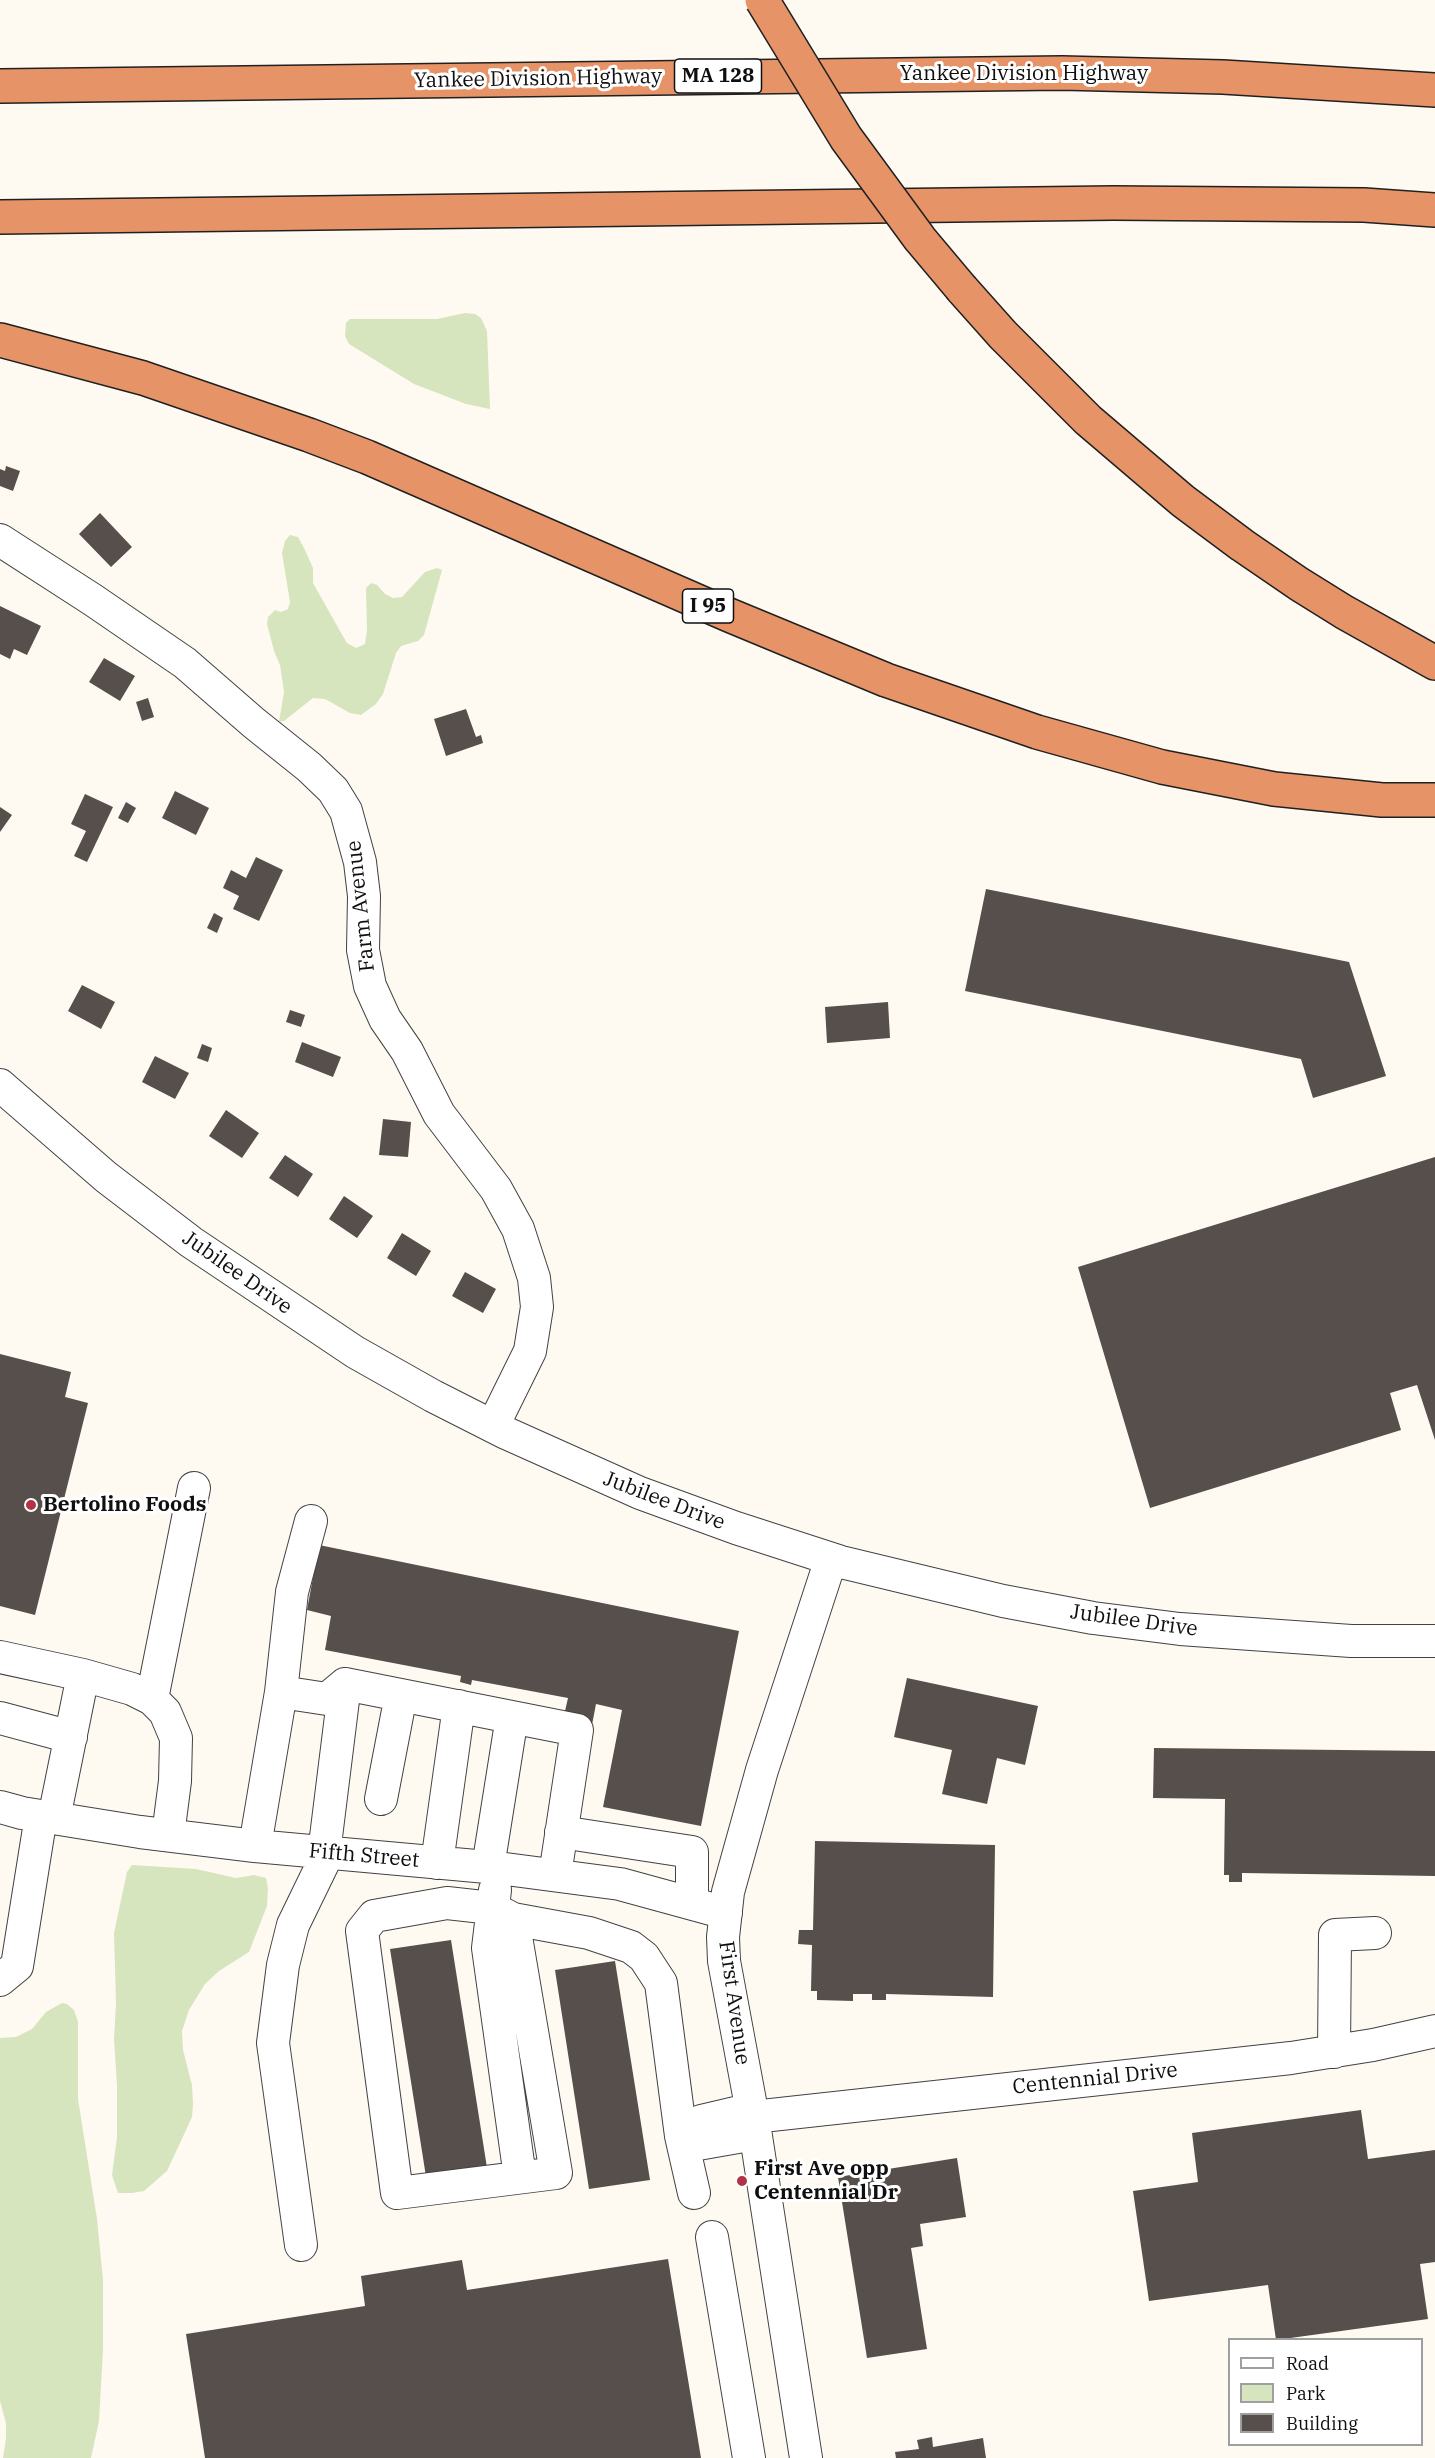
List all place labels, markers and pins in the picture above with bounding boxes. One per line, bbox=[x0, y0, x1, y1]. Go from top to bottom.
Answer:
place label: Bertolino Foods bbox=[43, 1492, 206, 1518]
marker: Bertolino Foods bbox=[24, 1498, 38, 1512]
place label: First Ave opp Centennial Dr bbox=[754, 2156, 898, 2206]
marker: First Ave opp Centennial Dr bbox=[735, 2174, 749, 2188]

